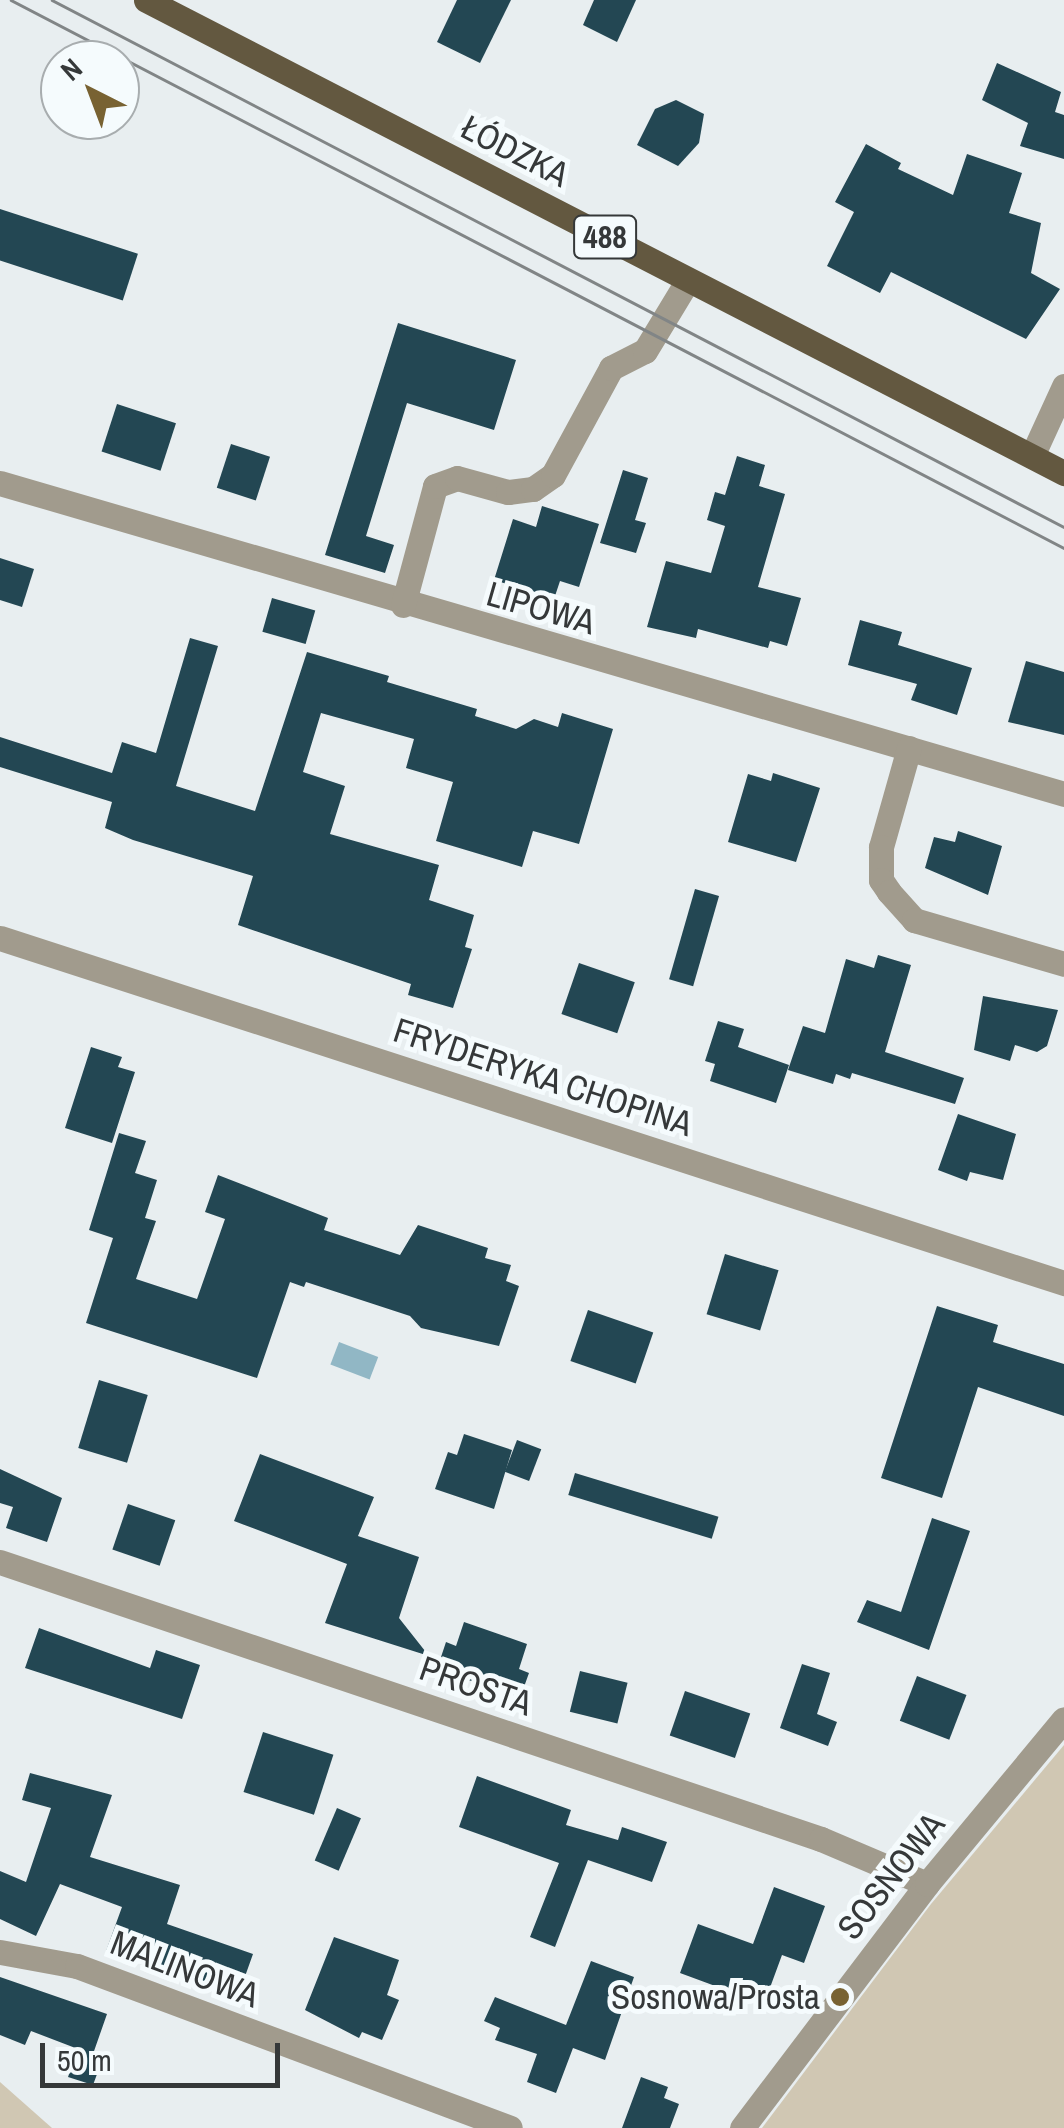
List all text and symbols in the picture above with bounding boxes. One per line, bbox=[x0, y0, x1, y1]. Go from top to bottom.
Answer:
north arrow bbox=[40, 40, 140, 140]
text: N bbox=[52, 50, 90, 89]
street label: ŁÓDZKA bbox=[454, 106, 576, 196]
road number: 488 bbox=[572, 210, 638, 264]
street label: LIPOWA bbox=[482, 573, 600, 643]
street label: FRYDERYKA CHOPINA bbox=[388, 1009, 698, 1145]
street label: PROSTA bbox=[414, 1647, 538, 1725]
street label: SOSNOWA bbox=[829, 1804, 953, 1948]
street label: MALINOWA bbox=[105, 1922, 265, 2016]
place label: Sosnowa/Prosta bbox=[611, 1976, 820, 2018]
marker: Sosnowa/Prosta bbox=[829, 1986, 851, 2008]
scale bar bbox=[45, 2023, 285, 2085]
text: 50 m bbox=[57, 2040, 112, 2080]

